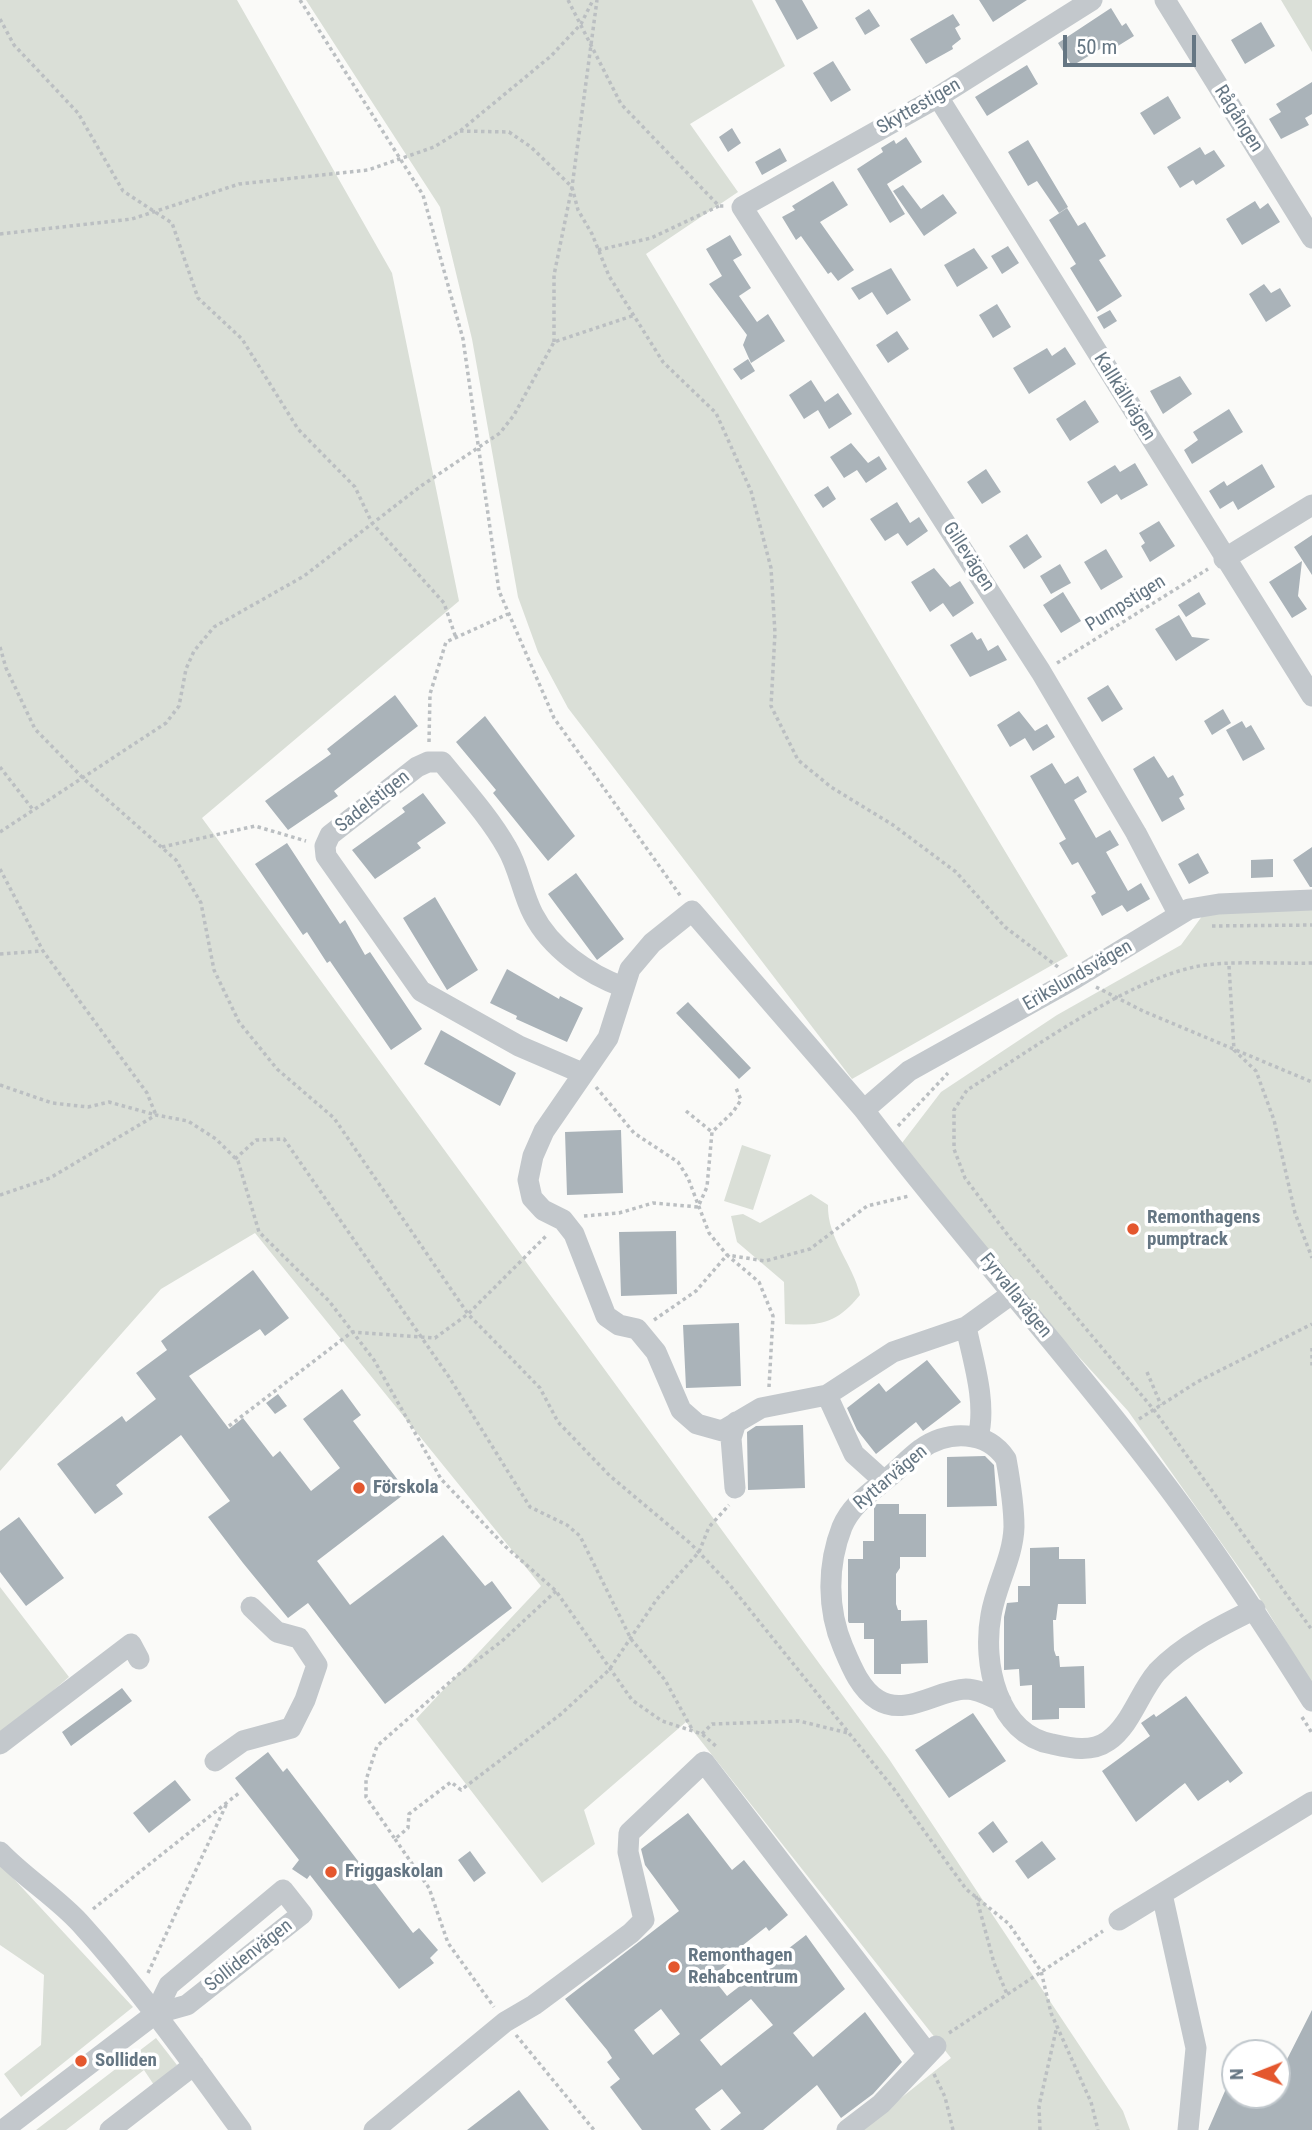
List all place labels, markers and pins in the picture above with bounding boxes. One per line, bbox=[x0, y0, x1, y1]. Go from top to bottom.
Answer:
place label: Remonthagens pumptrack bbox=[1147, 1207, 1260, 1251]
marker: Remonthagens pumptrack bbox=[1125, 1221, 1141, 1237]
place label: Förskola bbox=[373, 1477, 438, 1499]
marker: Förskola bbox=[351, 1480, 367, 1496]
place label: Friggaskolan bbox=[345, 1861, 443, 1883]
marker: Friggaskolan bbox=[323, 1864, 339, 1880]
place label: Remonthagen Rehabcentrum bbox=[688, 1945, 798, 1989]
marker: Remonthagen Rehabcentrum bbox=[666, 1959, 682, 1975]
place label: Solliden bbox=[95, 2050, 157, 2072]
marker: Solliden bbox=[73, 2053, 89, 2069]

